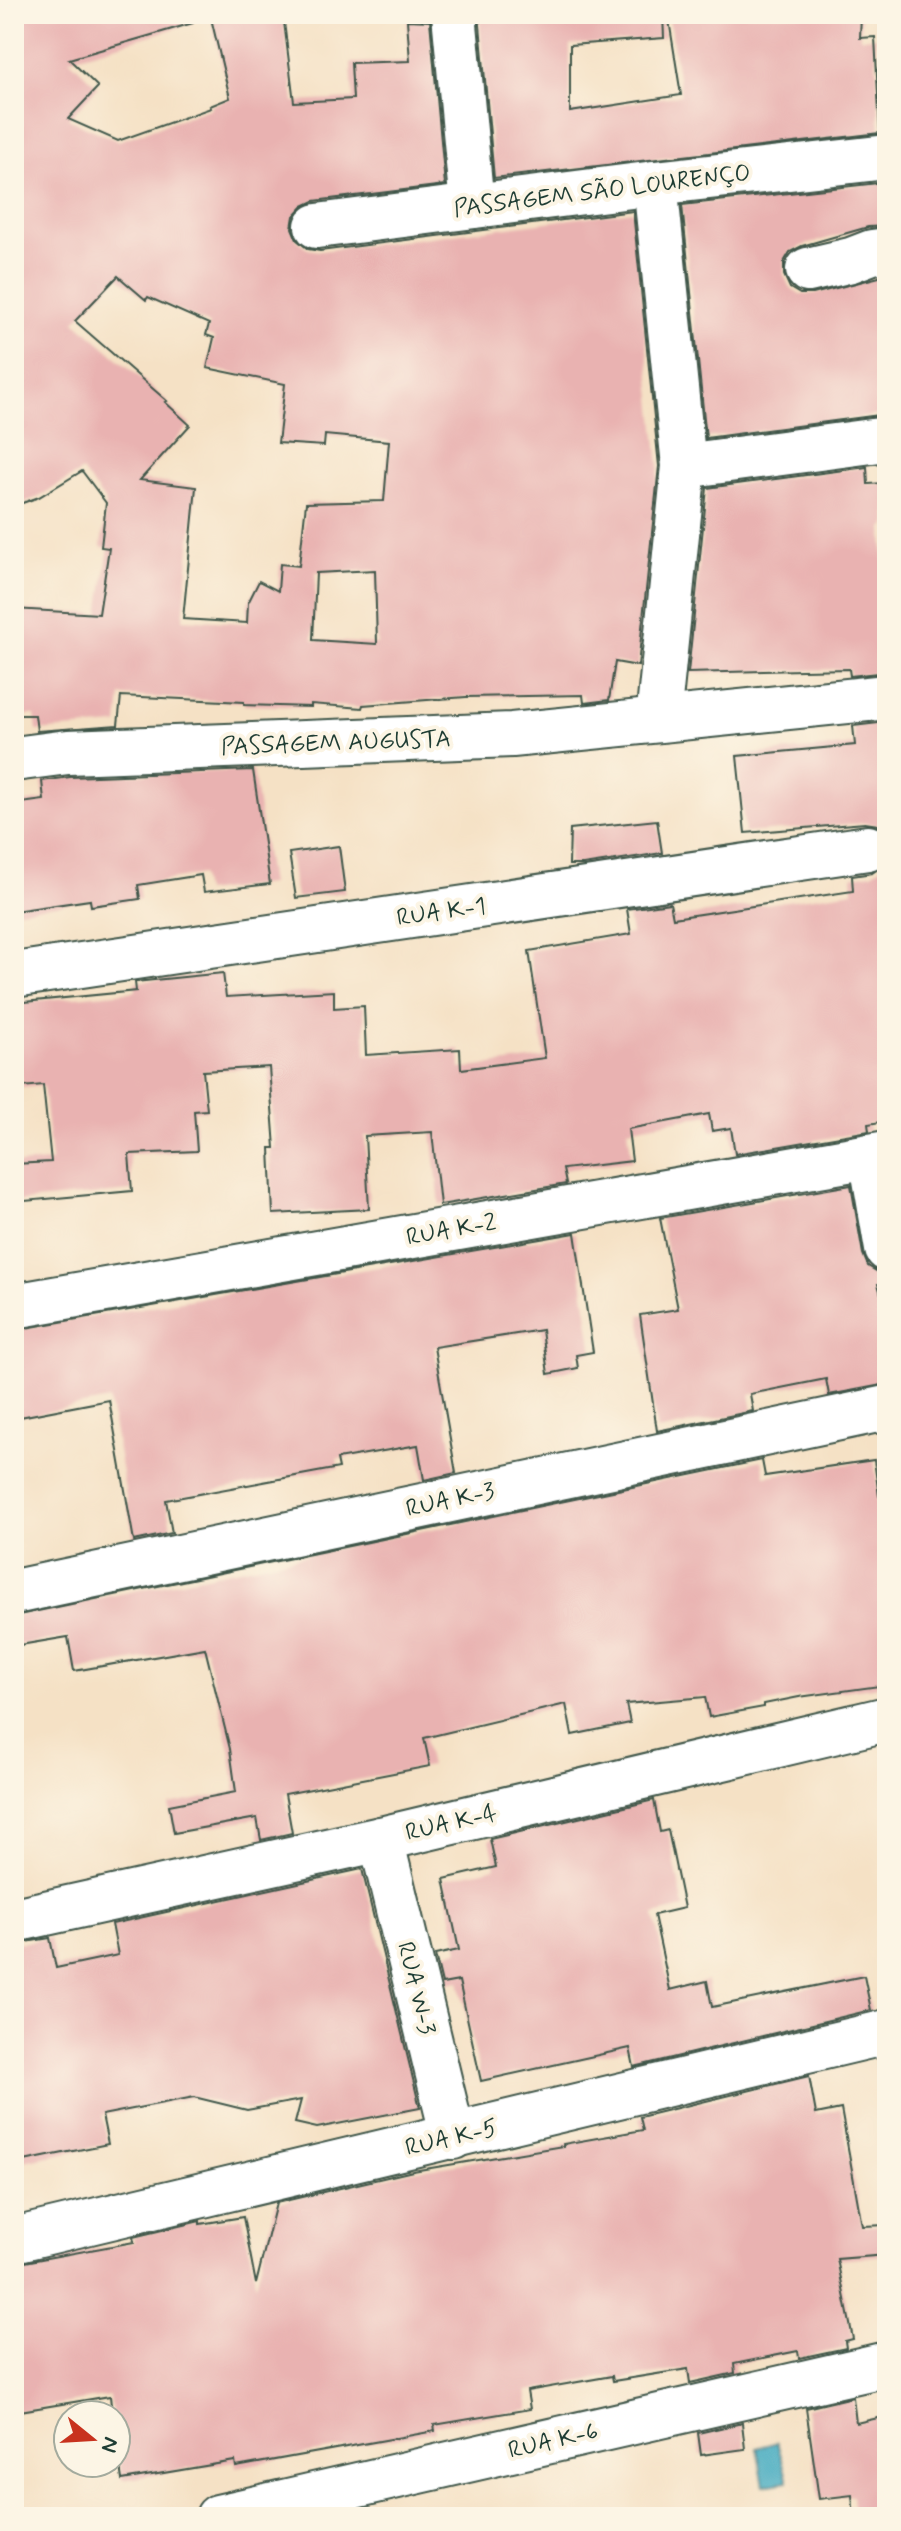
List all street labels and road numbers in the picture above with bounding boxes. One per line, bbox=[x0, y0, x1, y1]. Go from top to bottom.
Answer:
street label: PASSAGEM SÃO LOURENÇO bbox=[452, 158, 752, 225]
street label: PASSAGEM AUGUSTA bbox=[221, 724, 452, 763]
street label: RUA K-1 bbox=[395, 891, 488, 934]
street label: RUA K-2 bbox=[404, 1207, 499, 1254]
street label: RUA K-3 bbox=[403, 1476, 498, 1525]
street label: RUA K-4 bbox=[403, 1798, 500, 1849]
street label: RUA W-3 bbox=[389, 1939, 442, 2038]
street label: RUA K-5 bbox=[402, 2113, 500, 2164]
street label: RUA K-6 bbox=[505, 2416, 601, 2467]

